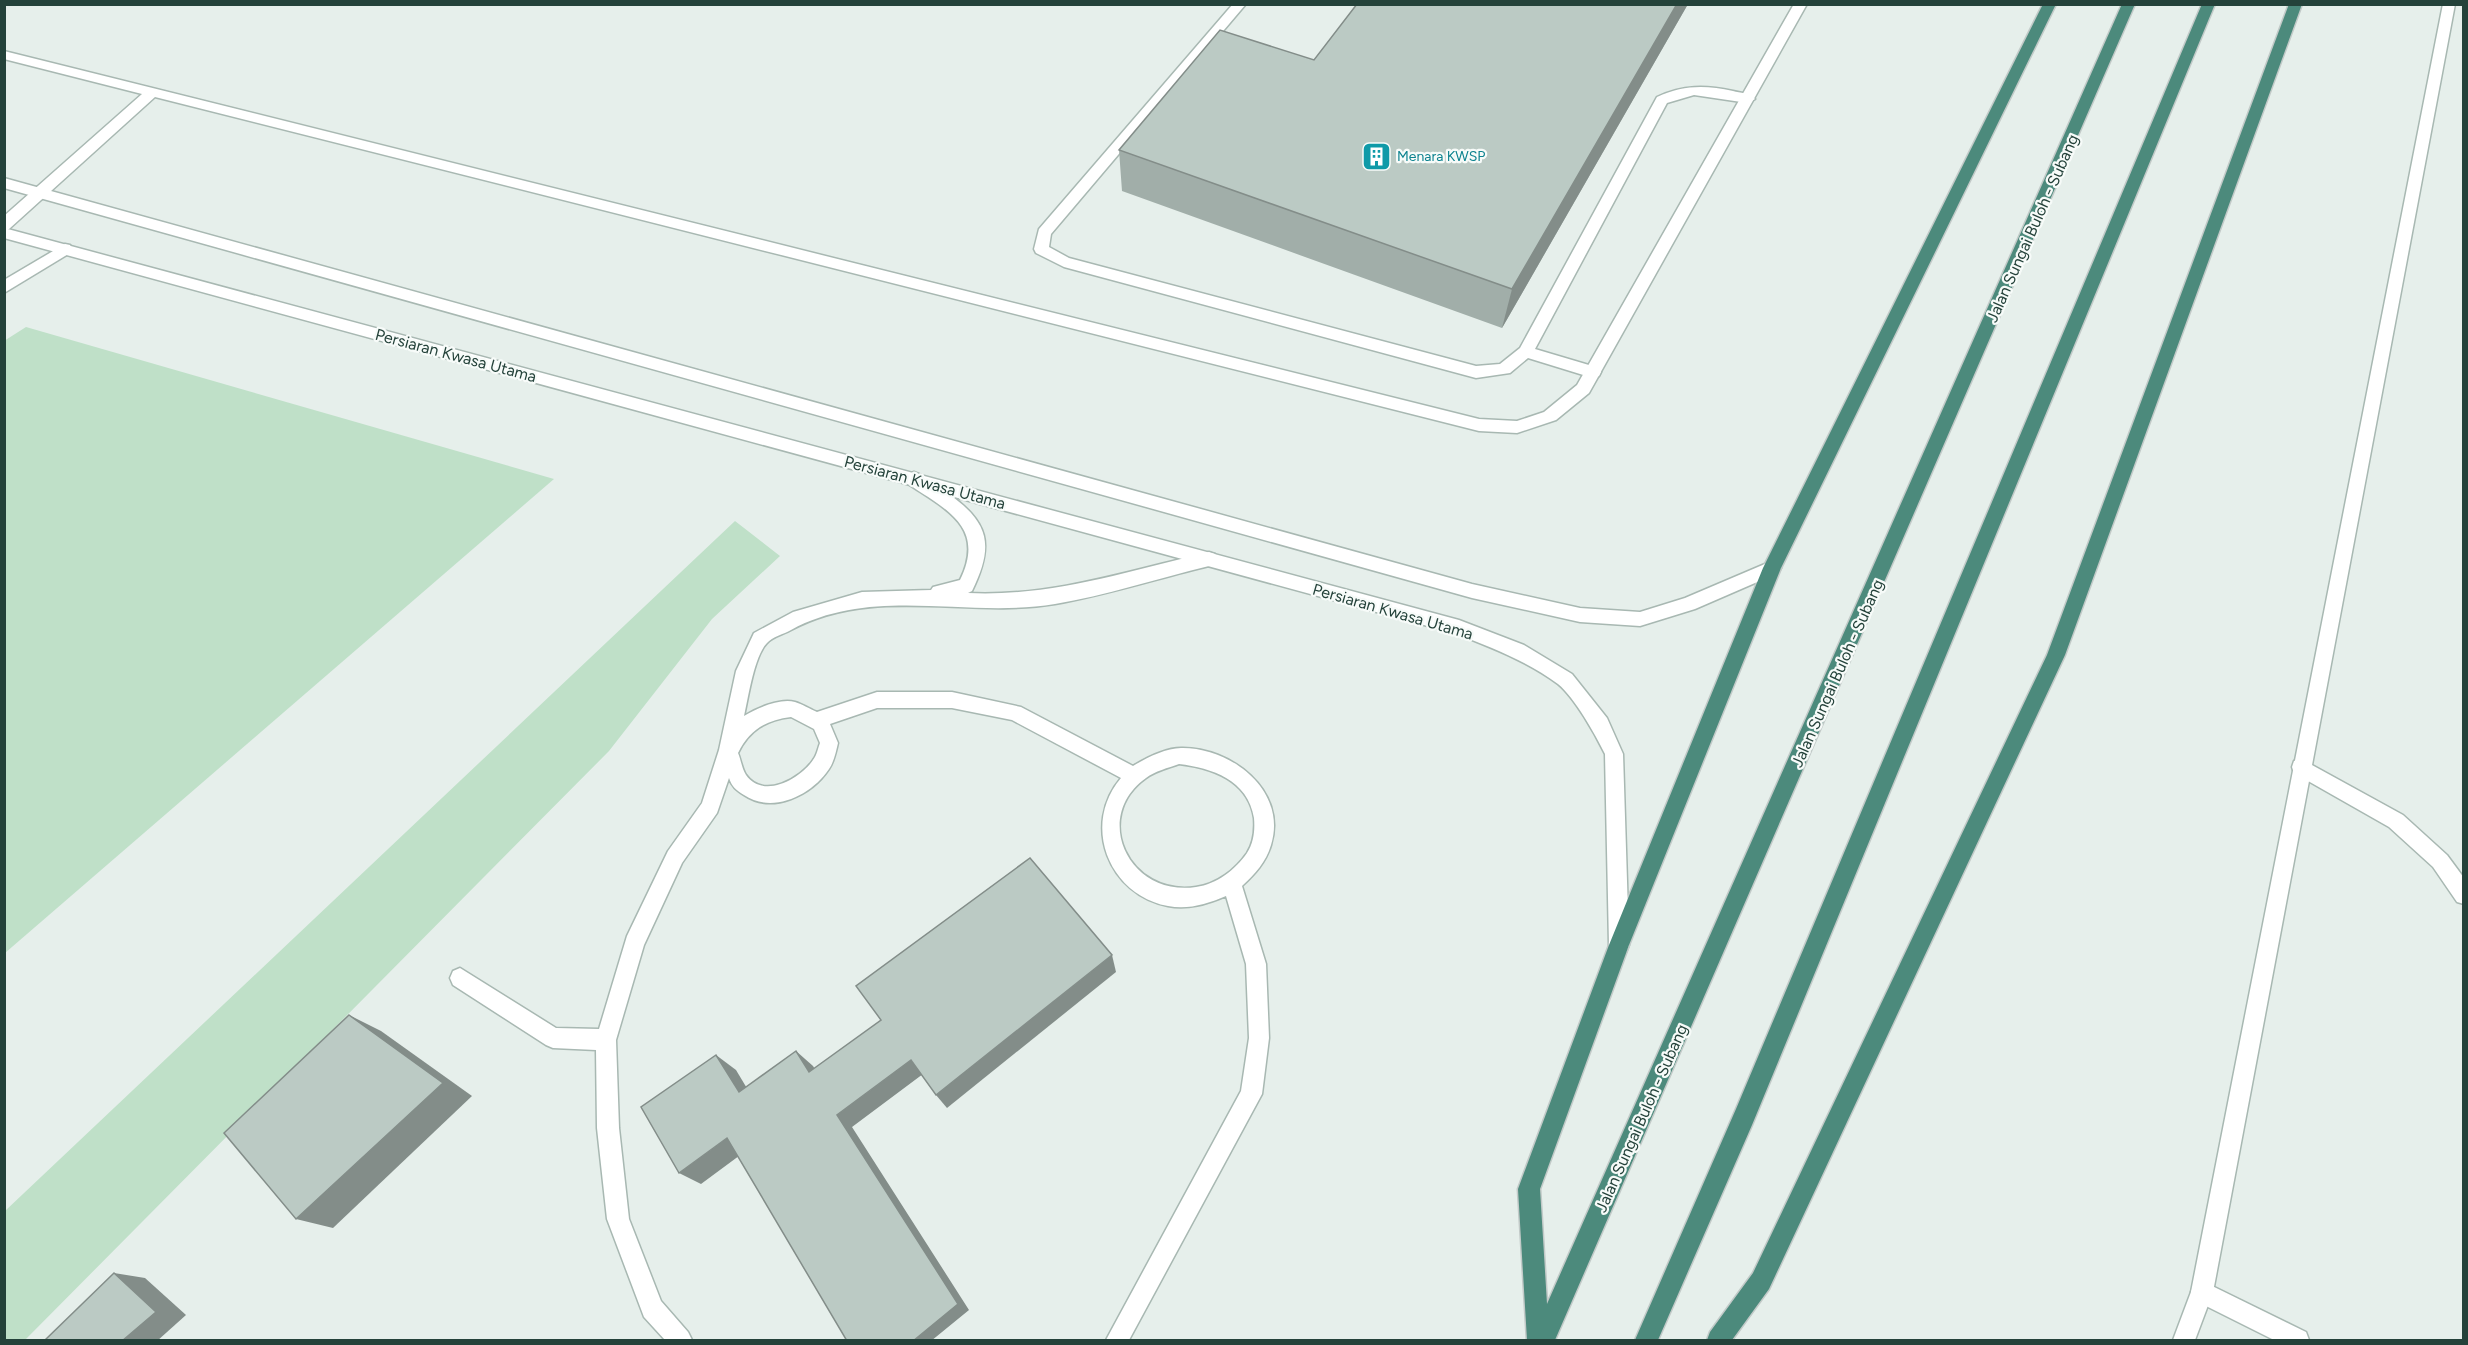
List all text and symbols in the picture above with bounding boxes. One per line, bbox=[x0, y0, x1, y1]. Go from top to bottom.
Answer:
street label: Jalan Sungai Buloh - Subang bbox=[1982, 131, 2083, 325]
building icon: Menara KWSP bbox=[1360, 140, 1392, 172]
place label: Menara KWSP bbox=[1397, 148, 1485, 165]
street label: Persiaran Kwasa Utama bbox=[373, 325, 539, 386]
street label: Persiaran Kwasa Utama bbox=[842, 452, 1008, 513]
street label: Jalan Sungai Buloh - Subang bbox=[1787, 576, 1888, 770]
street label: Persiaran Kwasa Utama bbox=[1310, 579, 1475, 643]
street label: Jalan Sungai Buloh - Subang bbox=[1591, 1021, 1692, 1215]

